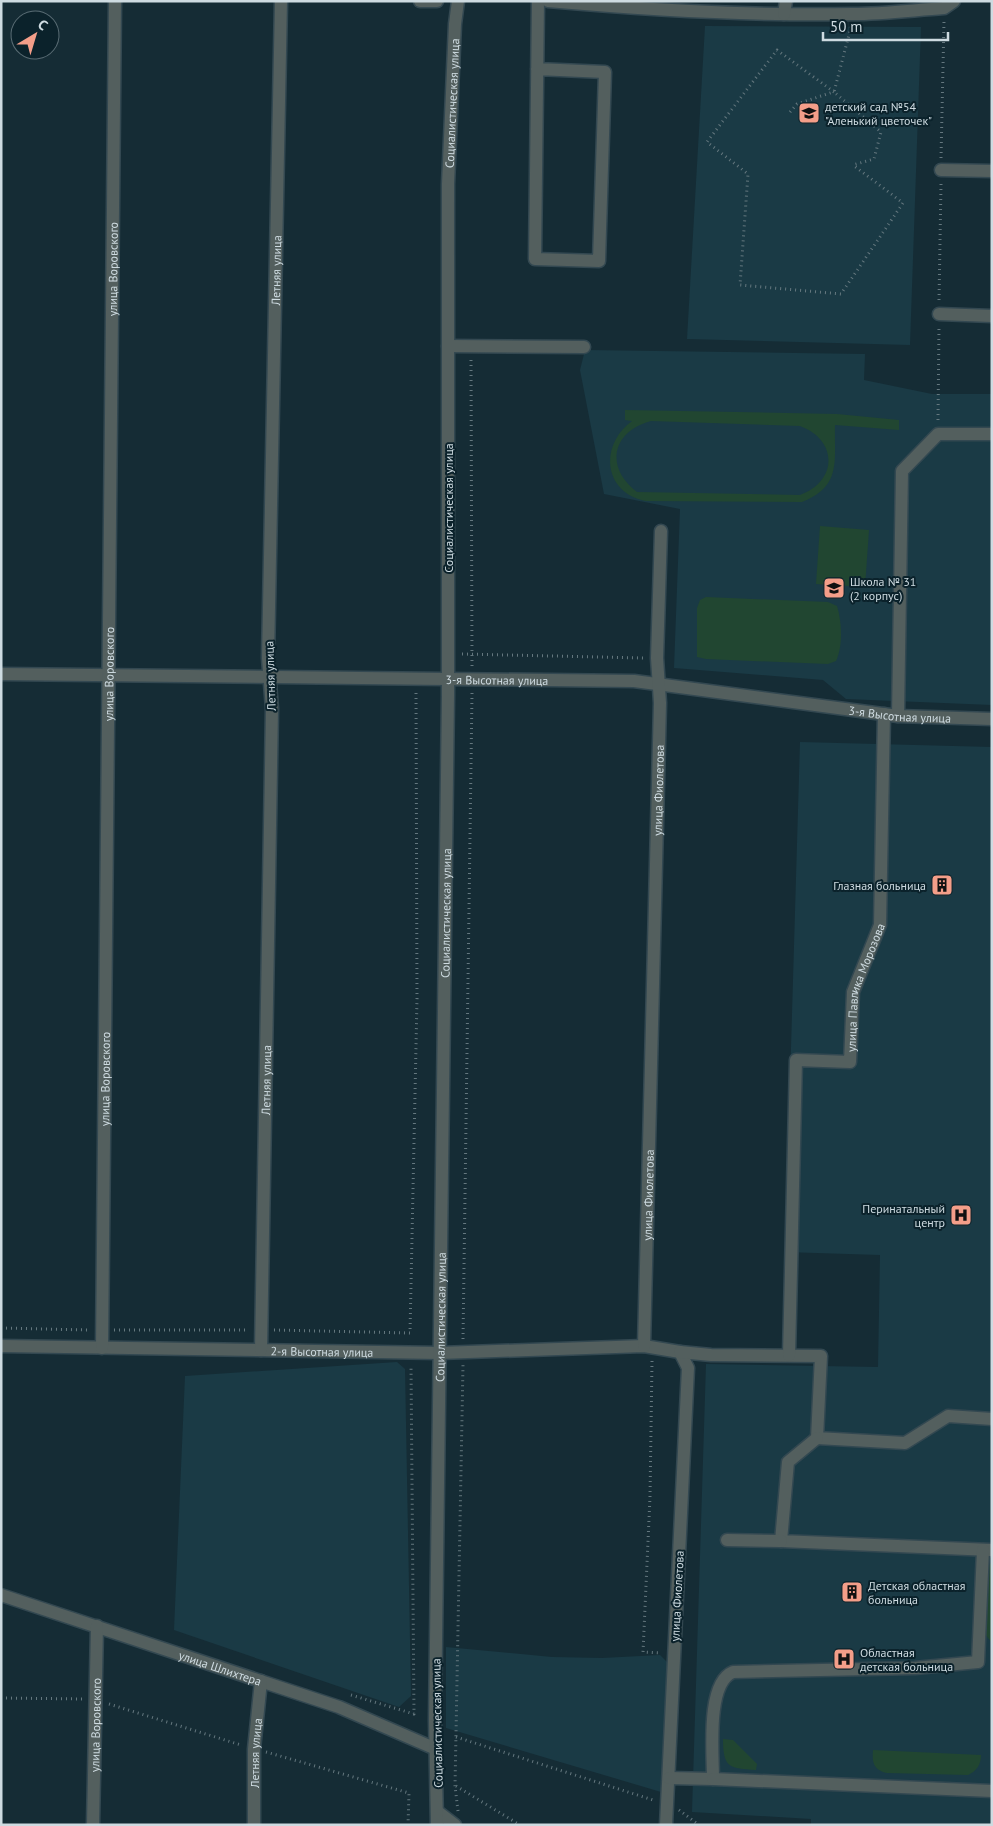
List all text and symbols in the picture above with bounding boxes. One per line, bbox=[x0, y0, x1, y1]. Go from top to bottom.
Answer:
north arrow bbox=[10, 10, 60, 60]
scale bar bbox=[823, 10, 948, 42]
text: С bbox=[34, 15, 52, 34]
text: 50 m bbox=[830, 17, 863, 36]
street label: Социалистическая улица bbox=[441, 38, 462, 168]
place label: детский сад №54 "Аленький цветочек" bbox=[825, 99, 932, 128]
school or university icon: детский сад №54 "Аленький цветочек" bbox=[797, 101, 821, 125]
street label: улица Воровского bbox=[104, 222, 120, 316]
street label: Летняя улица bbox=[267, 235, 284, 307]
street label: Социалистическая улица bbox=[441, 443, 456, 573]
place label: Школа № 31 (2 корпус) bbox=[850, 574, 916, 603]
school or university icon: Школа № 31 (2 корпус) bbox=[822, 576, 846, 600]
street label: улица Воровского bbox=[101, 627, 116, 721]
street label: Летняя улица bbox=[261, 641, 279, 712]
street label: 3-я Высотная улица bbox=[445, 671, 549, 688]
street label: 3-я Высотная улица bbox=[848, 702, 951, 725]
street label: улица Фиолетова bbox=[649, 744, 666, 836]
street label: Социалистическая улица bbox=[437, 848, 454, 978]
building icon: Глазная больница bbox=[930, 873, 954, 897]
place label: Глазная больница bbox=[833, 878, 926, 893]
street label: улица Павлика Морозова bbox=[843, 921, 888, 1052]
street label: улица Воровского bbox=[97, 1032, 113, 1126]
street label: Летняя улица bbox=[258, 1045, 274, 1116]
street label: улица Фиолетова bbox=[639, 1149, 656, 1241]
place label: Перинатальный центр bbox=[862, 1201, 945, 1230]
hospital icon: Перинатальный центр bbox=[949, 1203, 973, 1227]
street label: Социалистическая улица bbox=[432, 1252, 448, 1382]
street label: 2-я Высотная улица bbox=[270, 1343, 374, 1359]
street label: улица Фиолетова bbox=[667, 1550, 687, 1642]
place label: Детская областная больница bbox=[868, 1578, 965, 1607]
building icon: Детская областная больница bbox=[840, 1580, 864, 1604]
place label: Областная детская больница bbox=[860, 1645, 953, 1674]
street label: улица Шлихтера bbox=[177, 1647, 264, 1688]
hospital icon: Областная детская больница bbox=[832, 1647, 856, 1671]
street label: Социалистическая улица bbox=[428, 1658, 446, 1788]
street label: улица Воровского bbox=[87, 1678, 103, 1772]
street label: Летняя улица bbox=[247, 1717, 265, 1789]

